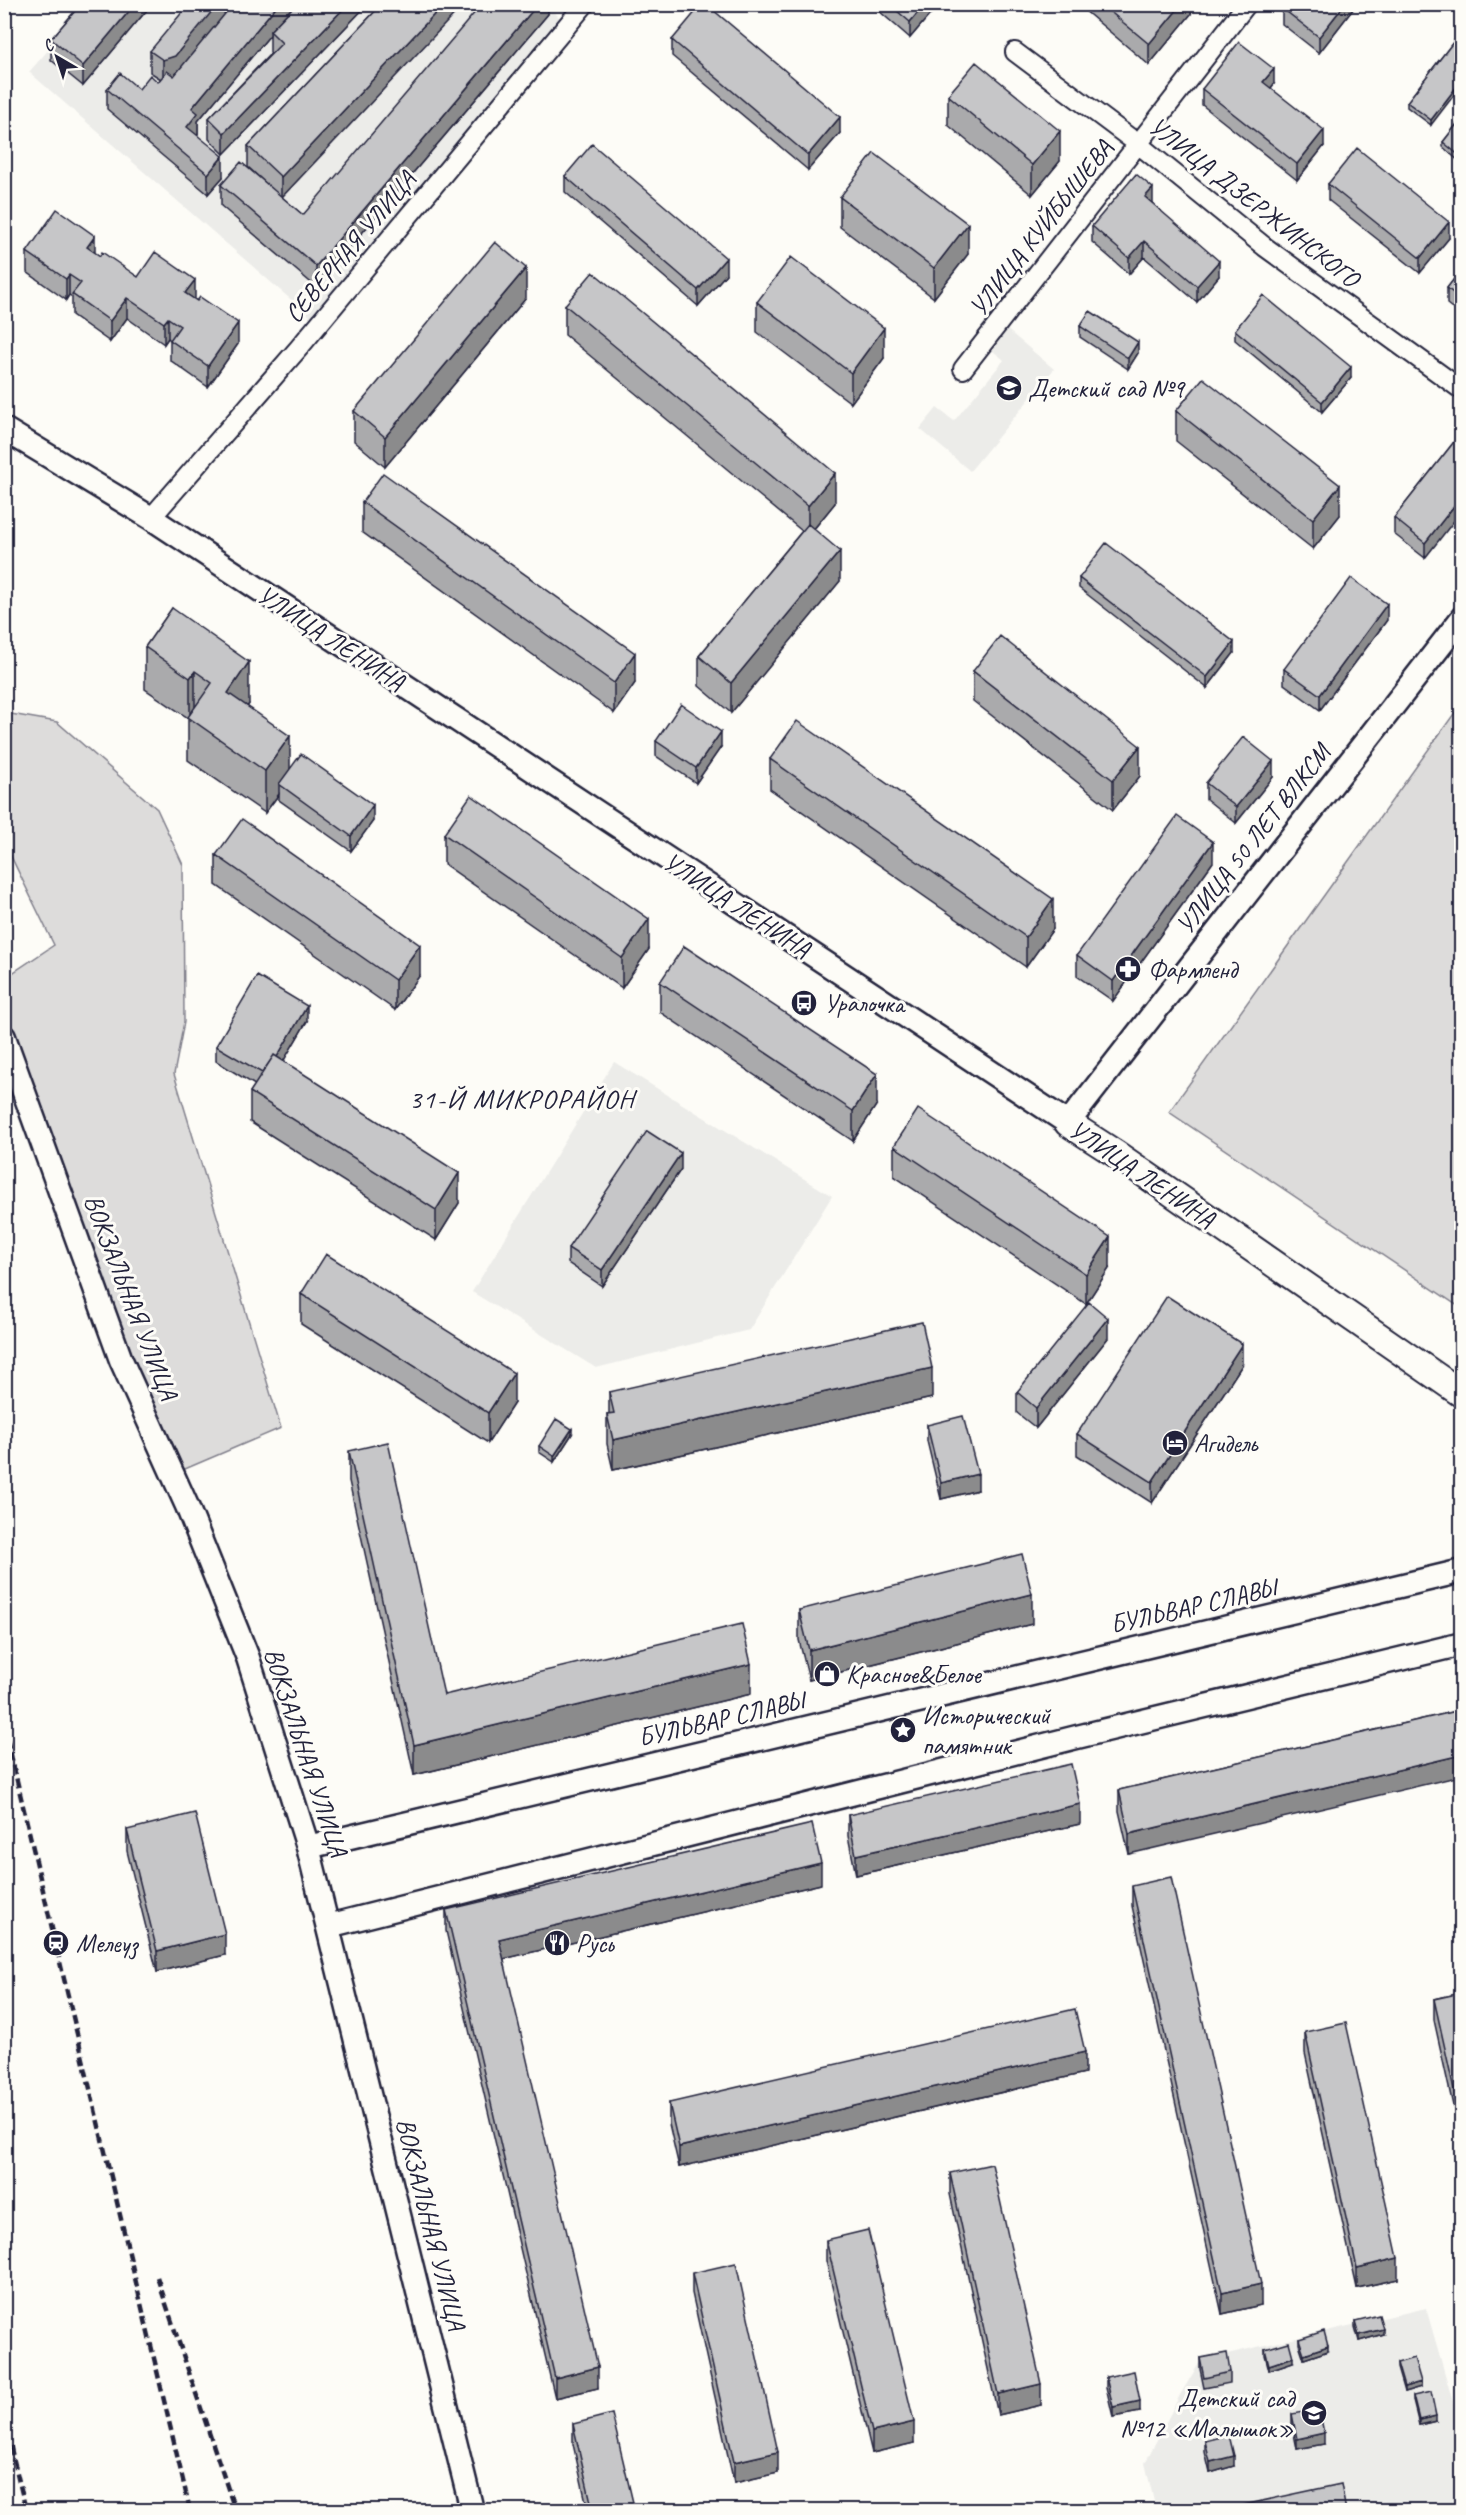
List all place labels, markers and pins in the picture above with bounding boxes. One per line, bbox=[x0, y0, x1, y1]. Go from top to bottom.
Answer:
place label: Детский сад №9 bbox=[1028, 372, 1186, 405]
school or university icon: Детский сад №9 bbox=[994, 373, 1024, 403]
place label: Фармленд bbox=[1148, 953, 1240, 986]
pharmacy icon: Фармленд bbox=[1113, 954, 1143, 984]
place label: Уралочка bbox=[824, 987, 906, 1020]
bus stop icon: Уралочка bbox=[789, 988, 819, 1018]
place label: Агидель bbox=[1194, 1427, 1259, 1460]
hotel icon: Агидель bbox=[1160, 1428, 1190, 1458]
place label: Красное&Белое bbox=[846, 1658, 982, 1691]
shop icon: Красное&Белое bbox=[812, 1659, 842, 1689]
place label: Исторический памятник bbox=[922, 1699, 1052, 1762]
place icon: Исторический памятник bbox=[888, 1715, 918, 1745]
place label: Мелеуз bbox=[76, 1927, 139, 1960]
place label: Русь bbox=[576, 1927, 615, 1960]
station icon: Мелеуз bbox=[41, 1928, 71, 1958]
restaurant icon: Русь bbox=[542, 1928, 572, 1958]
place label: Детский сад №12 «Малышок» bbox=[1120, 2382, 1297, 2445]
school or university icon: Детский сад №12 «Малышок» bbox=[1299, 2398, 1329, 2428]

